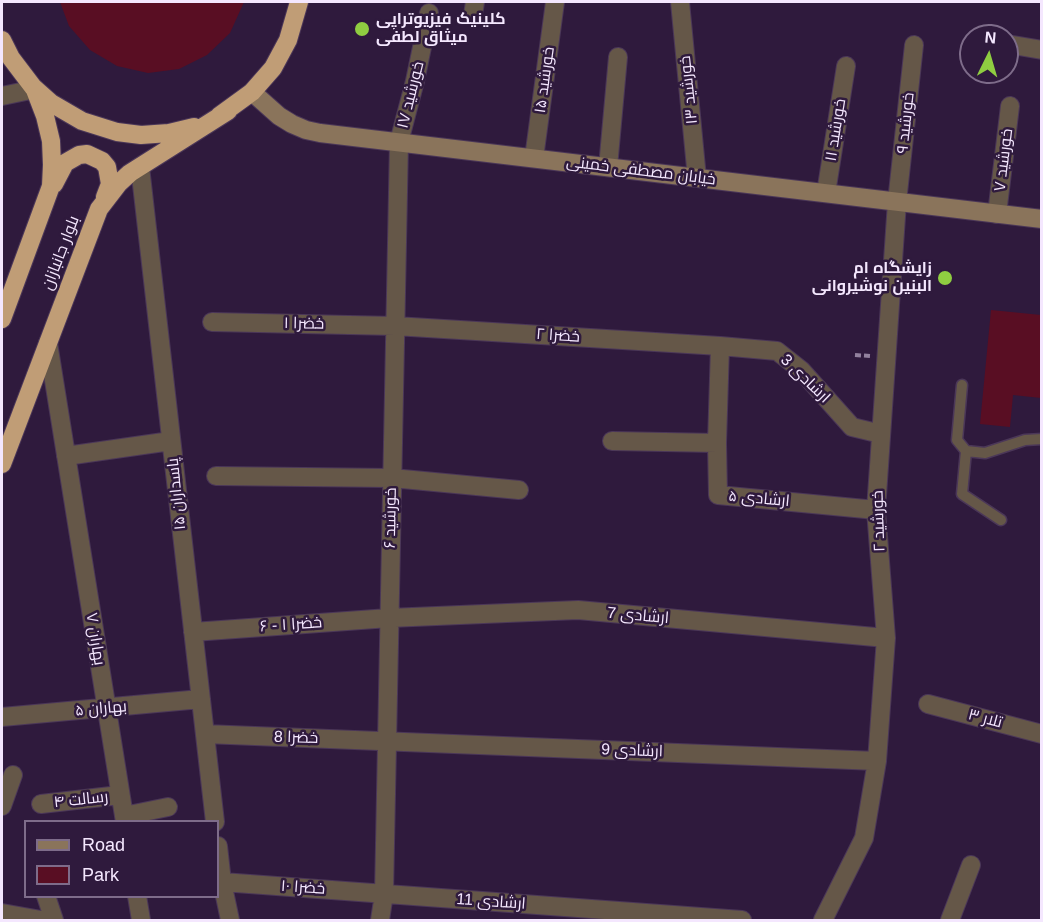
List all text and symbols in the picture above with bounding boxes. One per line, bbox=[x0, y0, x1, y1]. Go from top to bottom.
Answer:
place label: کلینیک فیزیوتراپی میثاق لطفی bbox=[376, 10, 506, 48]
marker: کلینیک فیزیوتراپی میثاق لطفی bbox=[353, 20, 371, 38]
north arrow bbox=[959, 24, 1019, 84]
text: N bbox=[984, 29, 997, 47]
street label: خورشید ۱۵ bbox=[531, 46, 559, 114]
street label: خورشید ۱۳ bbox=[676, 55, 702, 125]
street label: خورشید ۱۷ bbox=[393, 60, 429, 130]
street label: خورشید ۹ bbox=[893, 91, 919, 155]
street label: خورشید ۱۱ bbox=[822, 97, 850, 163]
street label: خورشید ۷ bbox=[991, 127, 1017, 193]
street label: خیابان مصطفی خمینی bbox=[565, 152, 717, 190]
street label: بلوار جانبازان bbox=[38, 213, 84, 293]
place label: زایشگاه ام البنین نوشیروانی bbox=[812, 259, 932, 297]
marker: زایشگاه ام البنین نوشیروانی bbox=[936, 269, 954, 287]
street label: خضرا ۱ bbox=[284, 314, 324, 334]
street label: خضرا ۲ bbox=[535, 325, 581, 347]
street label: ارشادی 3 bbox=[776, 351, 834, 407]
street label: پاسداران ۱۵ bbox=[164, 457, 190, 531]
street label: خورشید ۶ bbox=[381, 487, 401, 549]
street label: ارشادی ۵ bbox=[727, 487, 791, 511]
street label: خورشید ۲ bbox=[868, 490, 890, 552]
street label: ارشادی 7 bbox=[606, 604, 670, 628]
street label: بهاران ۷ bbox=[81, 611, 109, 667]
street label: خضرا ۱ - ۶ bbox=[259, 613, 323, 637]
street label: بهاران ۵ bbox=[74, 697, 128, 721]
street label: تلار ۳ bbox=[966, 705, 1004, 733]
street label: خضرا 8 bbox=[273, 728, 319, 748]
street label: ارشادی 9 bbox=[601, 740, 663, 762]
street label: رسالت ۴ bbox=[53, 788, 109, 812]
legend bbox=[24, 820, 219, 898]
text: Road bbox=[82, 835, 125, 855]
text: Park bbox=[82, 865, 119, 885]
street label: خضرا ۱۰ bbox=[280, 877, 326, 899]
street label: ارشادی 11 bbox=[456, 890, 526, 914]

